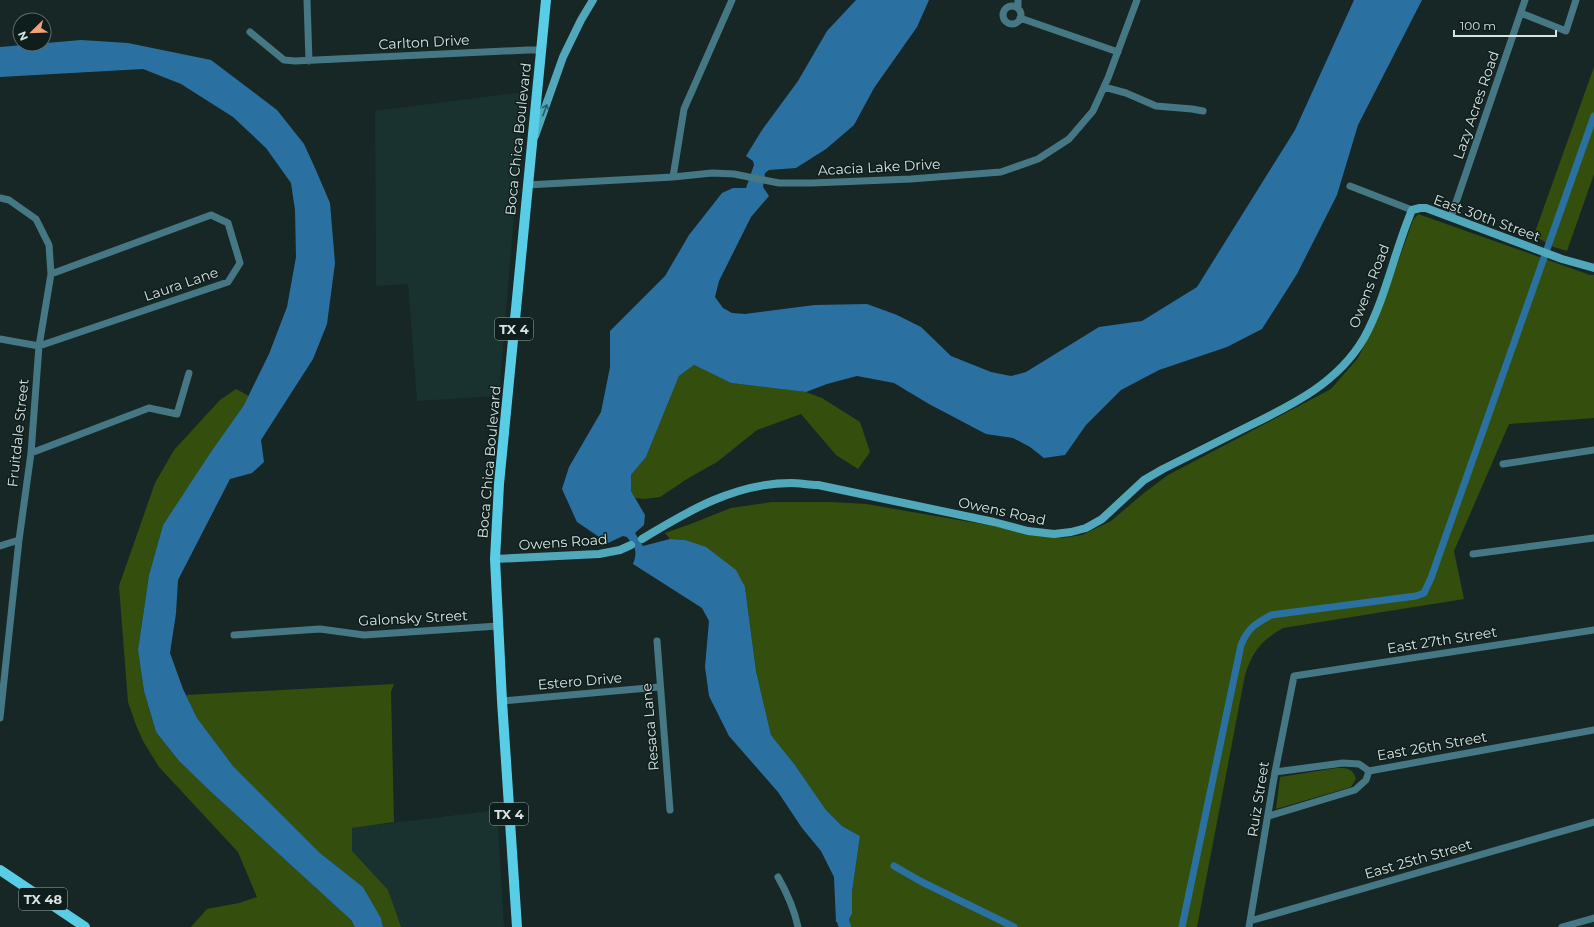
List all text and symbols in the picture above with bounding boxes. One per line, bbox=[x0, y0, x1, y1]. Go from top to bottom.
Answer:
north arrow bbox=[12, 12, 52, 52]
scale bar bbox=[1454, 12, 1556, 38]
text: 100 m bbox=[1460, 18, 1496, 33]
text: N bbox=[15, 29, 31, 43]
street label: Carlton Drive bbox=[378, 31, 470, 53]
street label: Lazy Acres Road bbox=[1449, 48, 1503, 162]
street label: Boca Chica Boulevard bbox=[501, 62, 535, 216]
one-way arrow bbox=[542, 104, 549, 117]
street label: Acacia Lake Drive bbox=[817, 155, 941, 179]
street label: East 30th Street bbox=[1431, 190, 1543, 246]
street label: Owens Road bbox=[1345, 241, 1393, 331]
street label: Laura Lane bbox=[142, 263, 220, 305]
road number: TX 4 bbox=[495, 318, 533, 340]
street label: Fruitdale Street bbox=[3, 378, 33, 488]
street label: Boca Chica Boulevard bbox=[473, 385, 505, 539]
street label: Owens Road bbox=[957, 493, 1047, 529]
street label: Owens Road bbox=[518, 530, 608, 554]
street label: Galonsky Street bbox=[358, 606, 468, 630]
street label: East 27th Street bbox=[1386, 622, 1498, 658]
street label: Estero Drive bbox=[537, 668, 623, 694]
street label: Resaca Lane bbox=[637, 682, 663, 772]
street label: East 26th Street bbox=[1376, 727, 1489, 765]
street label: Ruiz Street bbox=[1243, 760, 1273, 838]
road number: TX 4 bbox=[490, 803, 528, 825]
street label: East 25th Street bbox=[1362, 835, 1474, 883]
road number: TX 48 bbox=[19, 888, 67, 910]

